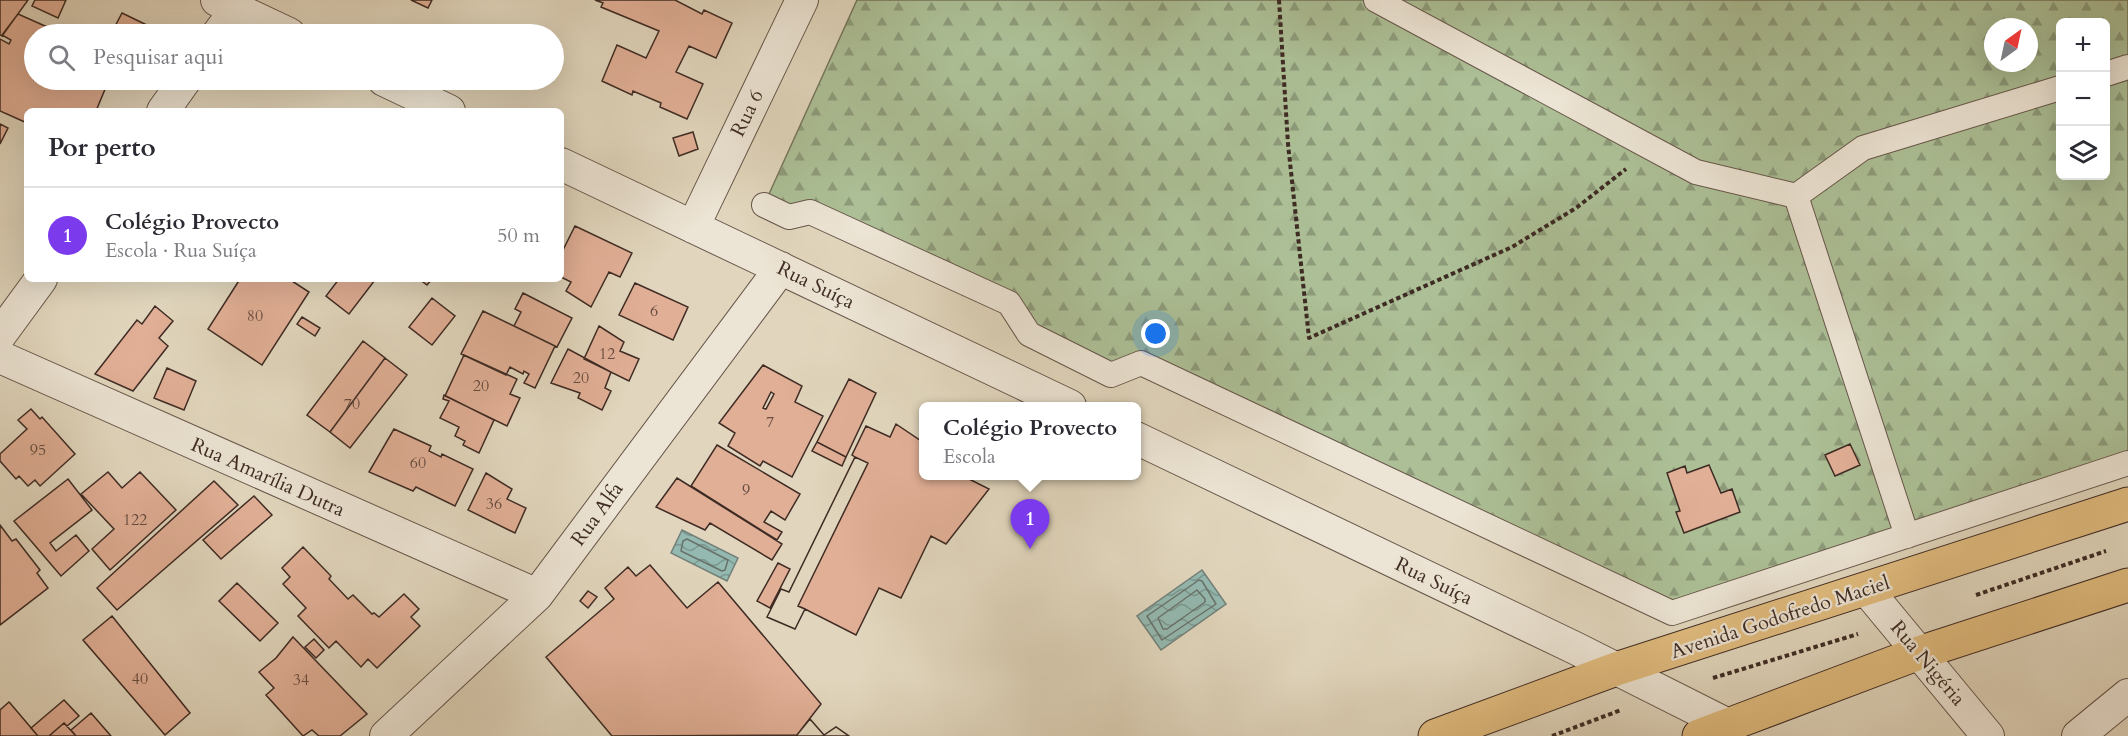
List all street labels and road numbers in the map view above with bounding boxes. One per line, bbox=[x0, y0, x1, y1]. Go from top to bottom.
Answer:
street label: Rua 6 bbox=[724, 85, 770, 141]
street label: Rua Suíça bbox=[773, 255, 860, 316]
street label: Rua Amarília Dutra bbox=[187, 431, 350, 523]
street label: Rua Alfa bbox=[565, 476, 630, 551]
street label: Rua Suíça bbox=[1391, 551, 1478, 612]
street label: Avenida Godofredo Maciel bbox=[1667, 569, 1893, 665]
street label: Rua Nigéria bbox=[1884, 615, 1972, 712]

